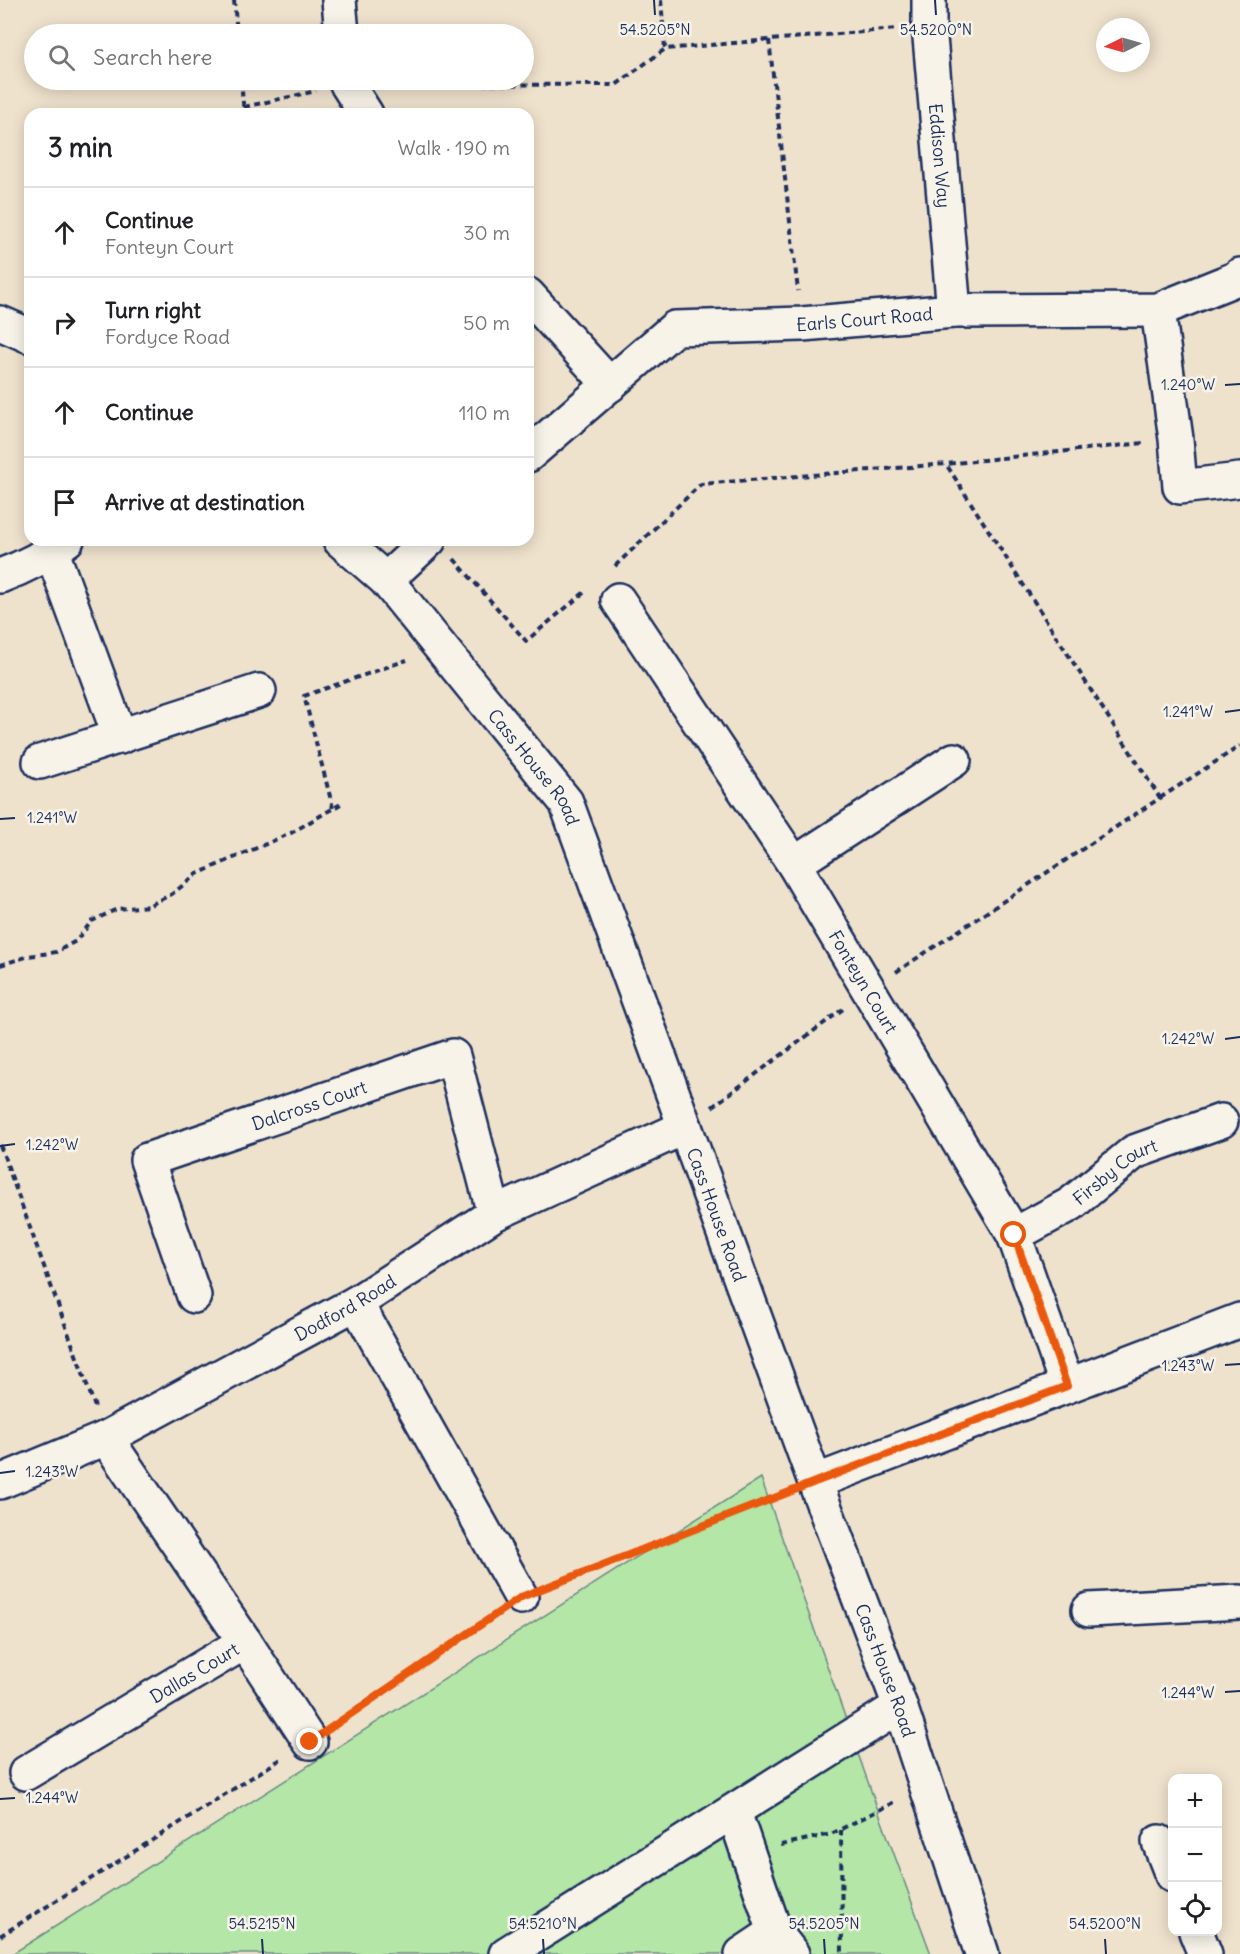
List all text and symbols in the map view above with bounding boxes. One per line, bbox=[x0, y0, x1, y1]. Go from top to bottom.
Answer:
north arrow bbox=[1096, 18, 1150, 72]
text: 54.5205°N bbox=[619, 20, 691, 39]
text: 54.5200°N bbox=[900, 20, 972, 39]
search box bbox=[24, 24, 534, 90]
icon: search bbox=[45, 41, 78, 74]
text: Search here bbox=[93, 43, 212, 71]
street label: Eddison Way bbox=[924, 102, 956, 209]
text: 3 min bbox=[48, 131, 113, 164]
text: Walk · 190 m bbox=[398, 135, 510, 160]
text: Continue bbox=[105, 206, 194, 234]
icon: ahead bbox=[48, 216, 81, 249]
text: 30 m bbox=[463, 220, 510, 245]
text: Fonteyn Court bbox=[105, 234, 234, 259]
text: Turn right bbox=[105, 296, 201, 324]
street label: Earls Court Road bbox=[796, 301, 934, 336]
icon: right bbox=[48, 306, 81, 339]
text: 50 m bbox=[463, 310, 510, 335]
text: Fordyce Road bbox=[105, 324, 230, 349]
text: 1.240°W bbox=[1161, 375, 1215, 394]
icon: ahead bbox=[48, 396, 81, 429]
text: Continue bbox=[105, 398, 194, 426]
text: 110 m bbox=[459, 400, 510, 425]
icon: arrive bbox=[48, 486, 81, 519]
text: Arrive at destination bbox=[105, 488, 305, 516]
text: 1.241°W bbox=[1163, 702, 1213, 721]
street label: Cass House Road bbox=[483, 704, 585, 828]
text: 1.241°W bbox=[27, 808, 77, 827]
street label: Fonteyn Court bbox=[824, 926, 903, 1037]
text: 1.242°W bbox=[1162, 1029, 1215, 1048]
street label: Dalcross Court bbox=[248, 1075, 370, 1135]
street label: Firsby Court bbox=[1068, 1133, 1160, 1210]
text: 1.242°W bbox=[26, 1135, 79, 1154]
street label: Cass House Road bbox=[682, 1144, 752, 1285]
route start bbox=[1000, 1221, 1026, 1247]
street label: Dodford Road bbox=[290, 1269, 400, 1346]
text: 1.243°W bbox=[1162, 1356, 1215, 1375]
text: 1.243°W bbox=[26, 1462, 79, 1481]
street label: Cass House Road bbox=[851, 1600, 921, 1740]
street label: Dallas Court bbox=[146, 1637, 243, 1708]
text: 1.244°W bbox=[1161, 1683, 1215, 1702]
route end bbox=[296, 1728, 322, 1754]
map controls bbox=[1168, 1774, 1222, 1936]
button: + bbox=[1168, 1774, 1222, 1828]
text: 1.244°W bbox=[25, 1788, 79, 1807]
button: − bbox=[1168, 1828, 1222, 1882]
button: locate bbox=[1168, 1882, 1222, 1936]
text: 54.5215°N bbox=[228, 1914, 296, 1933]
text: 54.5210°N bbox=[509, 1914, 577, 1933]
text: 54.5205°N bbox=[788, 1914, 860, 1933]
text: 54.5200°N bbox=[1069, 1914, 1141, 1933]

